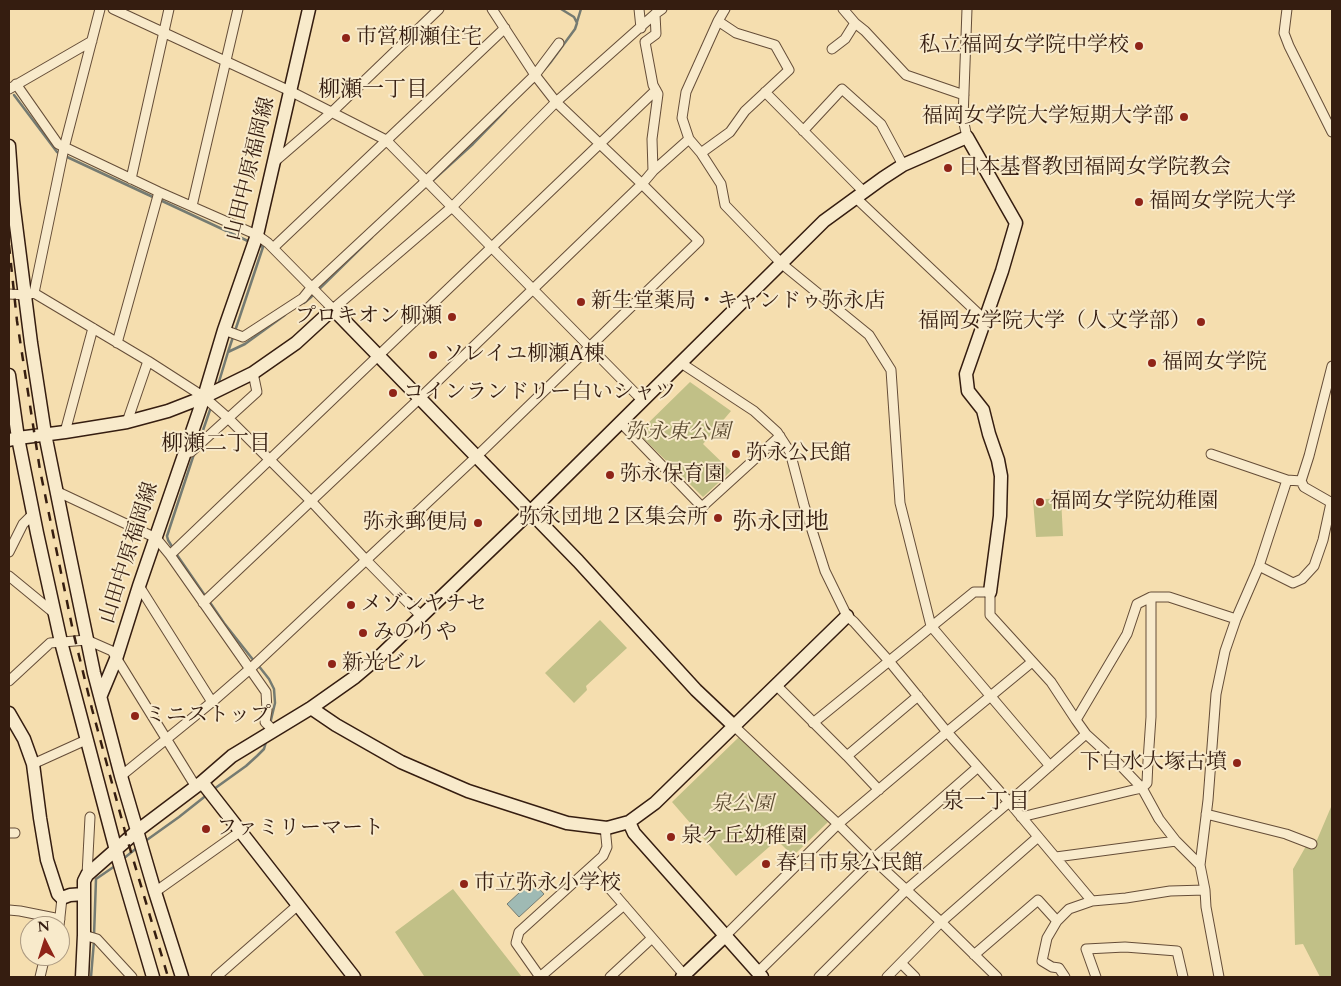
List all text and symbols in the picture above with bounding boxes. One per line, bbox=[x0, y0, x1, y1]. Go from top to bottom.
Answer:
place label: 市営柳瀬住宅 bbox=[356, 25, 482, 51]
marker: 市営柳瀬住宅 bbox=[340, 32, 352, 44]
place label: 私立福岡女学院中学校 bbox=[919, 33, 1129, 59]
marker: 私立福岡女学院中学校 bbox=[1133, 40, 1145, 52]
district label: 柳瀬一丁目 bbox=[318, 78, 428, 104]
street label: 山田中原福岡線 bbox=[221, 95, 281, 243]
place label: 福岡女学院大学短期大学部 bbox=[922, 104, 1174, 130]
marker: 福岡女学院大学短期大学部 bbox=[1178, 111, 1190, 123]
place label: 日本基督教団福岡女学院教会 bbox=[958, 155, 1231, 181]
marker: 日本基督教団福岡女学院教会 bbox=[942, 162, 954, 174]
place label: 福岡女学院大学 bbox=[1149, 189, 1296, 215]
marker: 福岡女学院大学 bbox=[1133, 196, 1145, 208]
place label: 新生堂薬局・キャンドゥ弥永店 bbox=[591, 289, 885, 315]
marker: 新生堂薬局・キャンドゥ弥永店 bbox=[575, 296, 587, 308]
place label: プロキオン柳瀬 bbox=[295, 304, 442, 330]
place label: 福岡女学院大学（人文学部） bbox=[918, 309, 1191, 335]
marker: プロキオン柳瀬 bbox=[446, 311, 458, 323]
marker: 福岡女学院大学（人文学部） bbox=[1195, 316, 1207, 328]
place label: ソレイユ柳瀬A棟 bbox=[443, 342, 605, 368]
marker: ソレイユ柳瀬A棟 bbox=[427, 349, 439, 361]
place label: 福岡女学院 bbox=[1162, 350, 1267, 376]
marker: 福岡女学院 bbox=[1146, 357, 1158, 369]
place label: コインランドリー白いシャツ bbox=[403, 380, 676, 406]
marker: コインランドリー白いシャツ bbox=[387, 387, 399, 399]
park label: 弥永東公園 bbox=[626, 420, 730, 446]
district label: 柳瀬二丁目 bbox=[161, 432, 271, 458]
place label: 弥永公民館 bbox=[746, 441, 851, 467]
marker: 弥永公民館 bbox=[730, 448, 742, 460]
place label: 弥永保育園 bbox=[620, 462, 725, 488]
marker: 弥永保育園 bbox=[604, 469, 616, 481]
street label: 山田中原福岡線 bbox=[95, 479, 165, 627]
place label: 福岡女学院幼稚園 bbox=[1050, 489, 1218, 515]
marker: 福岡女学院幼稚園 bbox=[1034, 496, 1046, 508]
place label: 弥永団地２区集会所 bbox=[519, 505, 708, 531]
district label: 弥永団地 bbox=[733, 509, 829, 537]
place label: 弥永郵便局 bbox=[363, 510, 468, 536]
marker: 弥永団地２区集会所 bbox=[712, 512, 724, 524]
marker: 弥永郵便局 bbox=[472, 517, 484, 529]
place label: メゾンヤナセ bbox=[361, 592, 487, 618]
marker: メゾンヤナセ bbox=[345, 599, 357, 611]
place label: みのりや bbox=[373, 620, 457, 646]
marker: みのりや bbox=[357, 627, 369, 639]
place label: 新光ビル bbox=[342, 651, 426, 677]
marker: 新光ビル bbox=[326, 658, 338, 670]
place label: ミニストップ bbox=[145, 703, 271, 729]
marker: ミニストップ bbox=[129, 710, 141, 722]
place label: 下白水大塚古墳 bbox=[1080, 750, 1227, 776]
marker: 下白水大塚古墳 bbox=[1231, 757, 1243, 769]
district label: 泉一丁目 bbox=[942, 790, 1030, 816]
park label: 泉公園 bbox=[711, 792, 773, 818]
place label: ファミリーマート bbox=[216, 816, 384, 842]
marker: ファミリーマート bbox=[200, 823, 212, 835]
place label: 泉ケ丘幼稚園 bbox=[681, 824, 807, 850]
marker: 泉ケ丘幼稚園 bbox=[665, 831, 677, 843]
place label: 春日市泉公民館 bbox=[776, 851, 923, 877]
marker: 春日市泉公民館 bbox=[760, 858, 772, 870]
place label: 市立弥永小学校 bbox=[474, 871, 621, 897]
marker: 市立弥永小学校 bbox=[458, 878, 470, 890]
north arrow bbox=[20, 916, 70, 966]
text: N bbox=[37, 917, 51, 937]

